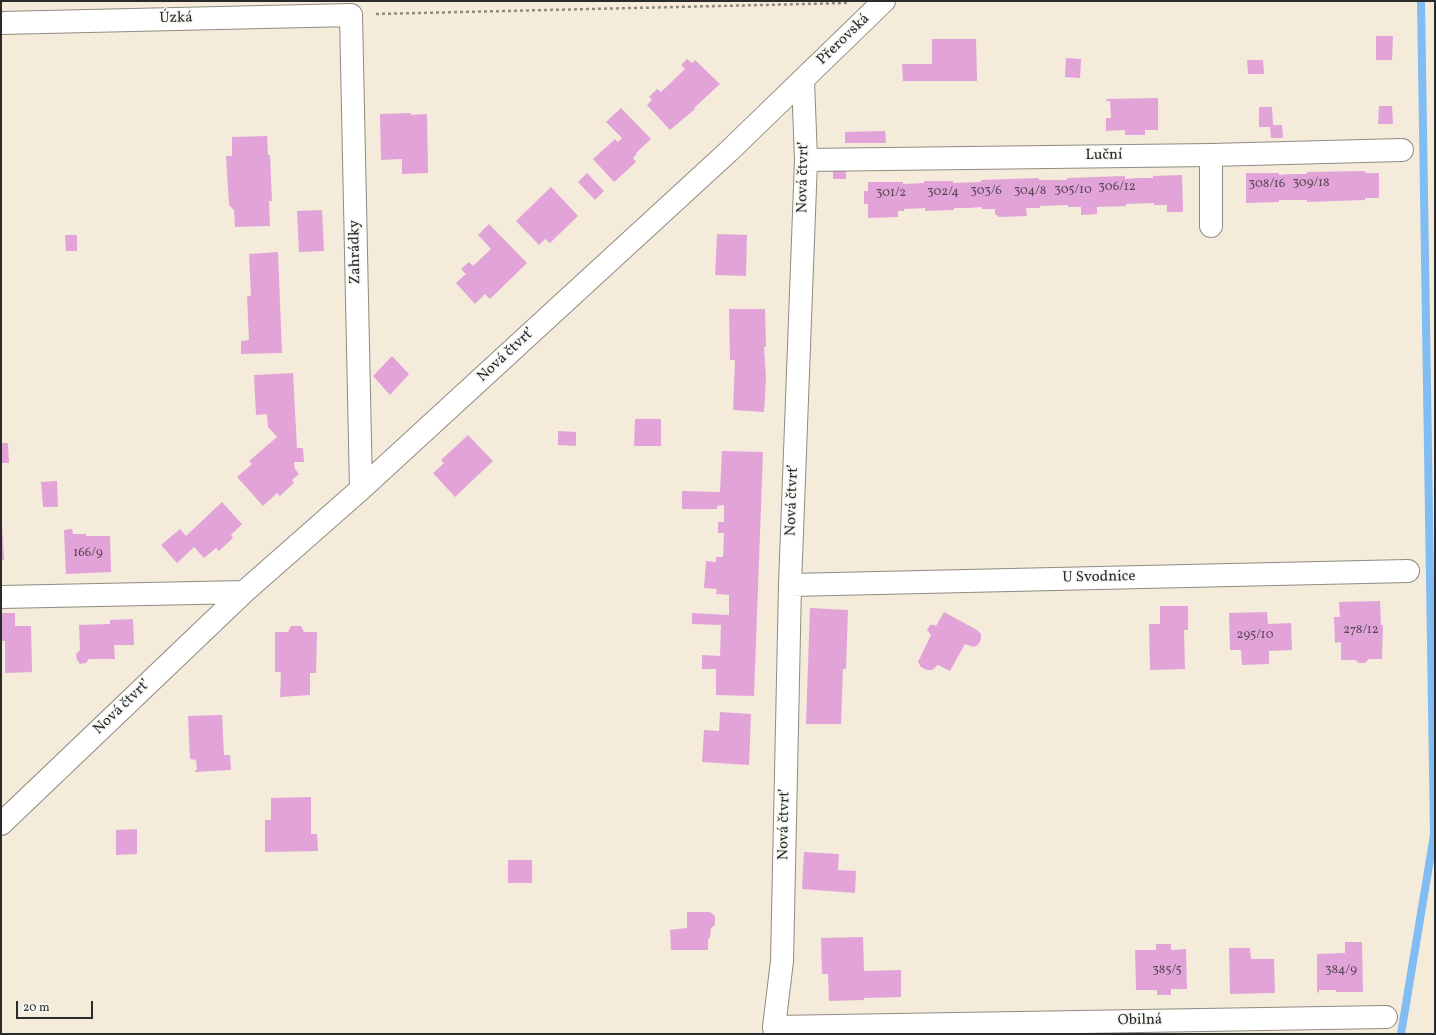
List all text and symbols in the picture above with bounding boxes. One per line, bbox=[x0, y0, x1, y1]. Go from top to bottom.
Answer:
street label: Úzká bbox=[159, 10, 193, 28]
street label: Přerovská bbox=[814, 11, 874, 69]
street label: Nová čtvrť bbox=[794, 143, 814, 213]
street label: Luční bbox=[1085, 147, 1123, 165]
house number: 309/18 bbox=[1292, 176, 1330, 192]
house number: 308/16 bbox=[1249, 177, 1285, 193]
house number: 306/12 bbox=[1098, 180, 1136, 196]
house number: 305/10 bbox=[1054, 183, 1092, 199]
house number: 303/6 bbox=[970, 184, 1002, 200]
house number: 304/8 bbox=[1014, 184, 1046, 200]
house number: 302/4 bbox=[927, 185, 959, 201]
house number: 301/2 bbox=[876, 186, 906, 202]
street label: Zahrádky bbox=[346, 220, 366, 284]
street label: Nová čtvrť bbox=[474, 325, 538, 387]
street label: Nová čtvrť bbox=[783, 466, 803, 536]
house number: 166/9 bbox=[73, 546, 103, 562]
street label: U Svodnice bbox=[1062, 568, 1136, 588]
house number: 278/12 bbox=[1343, 623, 1379, 639]
house number: 295/10 bbox=[1237, 628, 1273, 644]
street label: Nová čtvrť bbox=[90, 677, 154, 739]
street label: Nová čtvrť bbox=[775, 790, 795, 860]
house number: 385/5 bbox=[1152, 963, 1182, 979]
house number: 384/9 bbox=[1325, 963, 1357, 979]
scale bar bbox=[18, 993, 95, 1019]
text: 20 m bbox=[23, 1000, 50, 1016]
street label: Obilná bbox=[1118, 1012, 1162, 1030]

